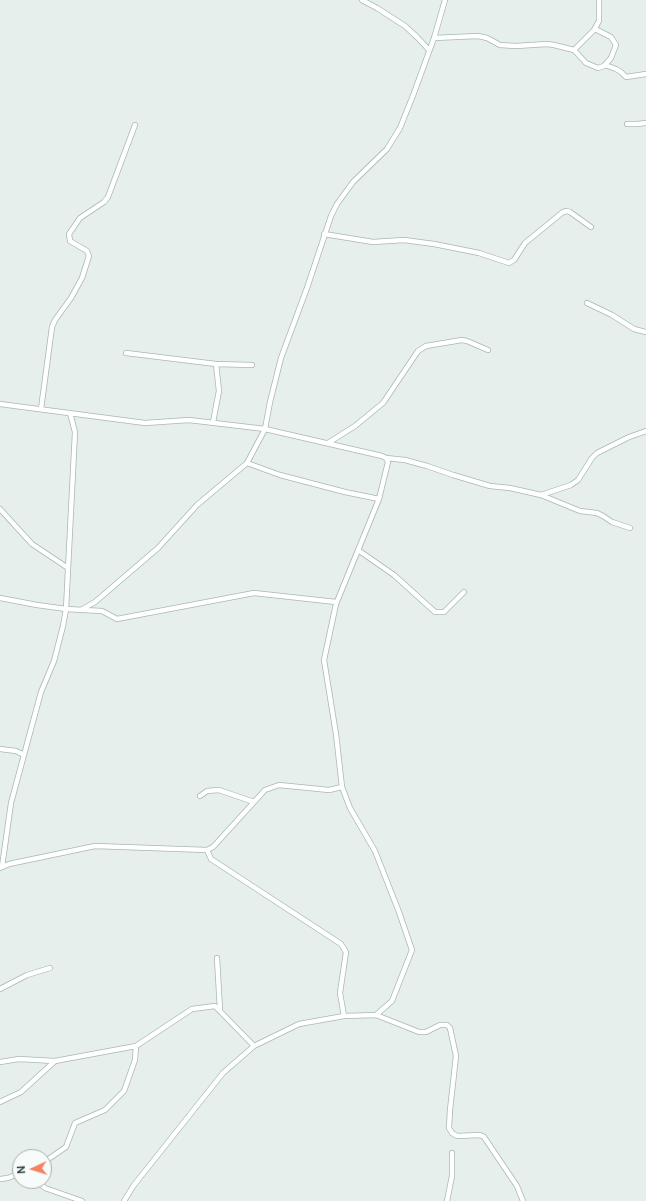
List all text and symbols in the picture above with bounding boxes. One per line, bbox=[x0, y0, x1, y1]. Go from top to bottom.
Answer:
north arrow bbox=[12, 1149, 52, 1189]
text: N bbox=[14, 1165, 28, 1174]

